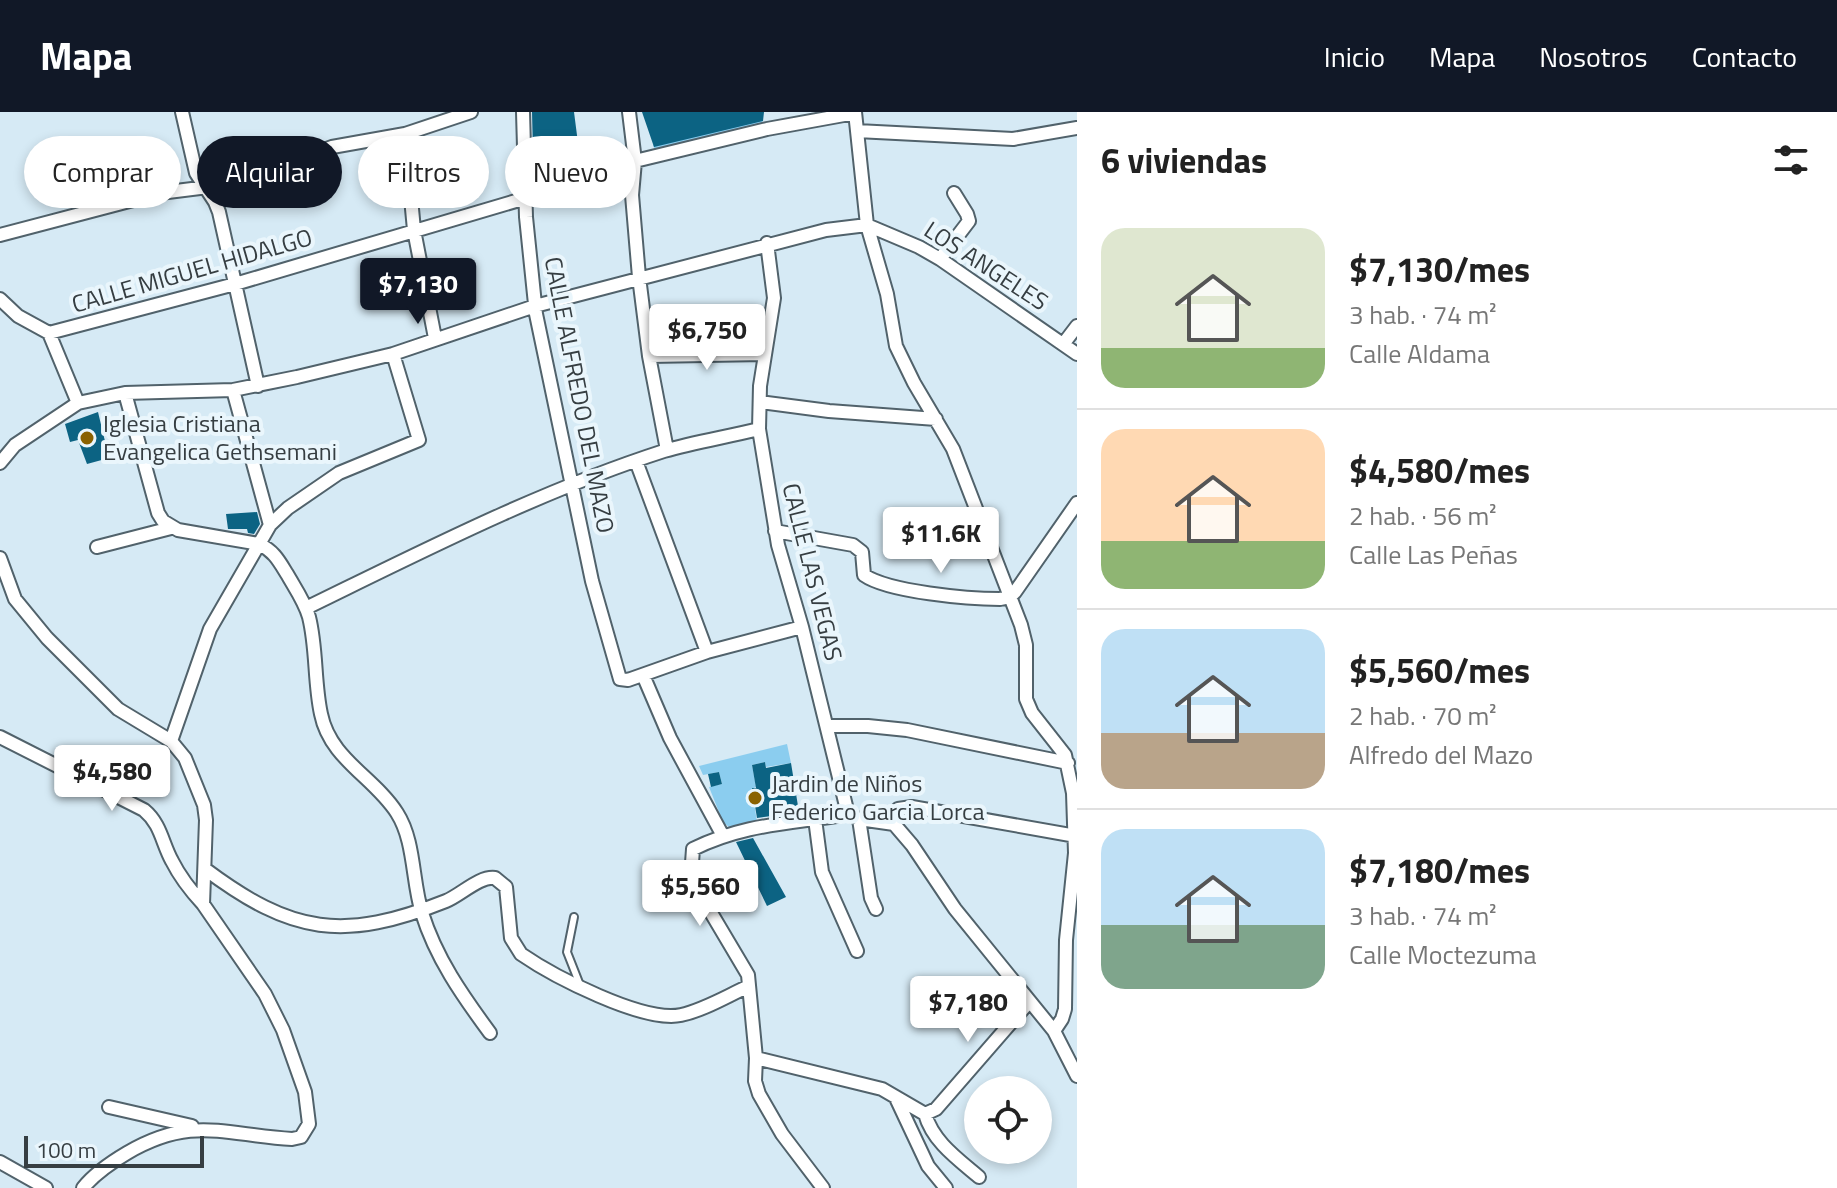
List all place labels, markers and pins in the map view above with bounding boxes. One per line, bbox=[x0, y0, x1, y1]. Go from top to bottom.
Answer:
pin: $7,130 bbox=[353, 258, 483, 326]
pin: $6,750 bbox=[642, 304, 772, 372]
place label: Iglesia Cristiana Evangelica Gethsemani bbox=[103, 405, 337, 469]
marker: Iglesia Cristiana Evangelica Gethsemani bbox=[78, 429, 96, 447]
pin: $11.6K bbox=[876, 507, 1006, 575]
pin: $4,580 bbox=[47, 745, 177, 813]
place label: Jardin de Niños Federico Garcia Lorca bbox=[771, 765, 984, 829]
marker: Jardin de Niños Federico Garcia Lorca bbox=[746, 789, 764, 807]
pin: $5,560 bbox=[635, 860, 765, 928]
pin: $7,180 bbox=[903, 976, 1033, 1044]

